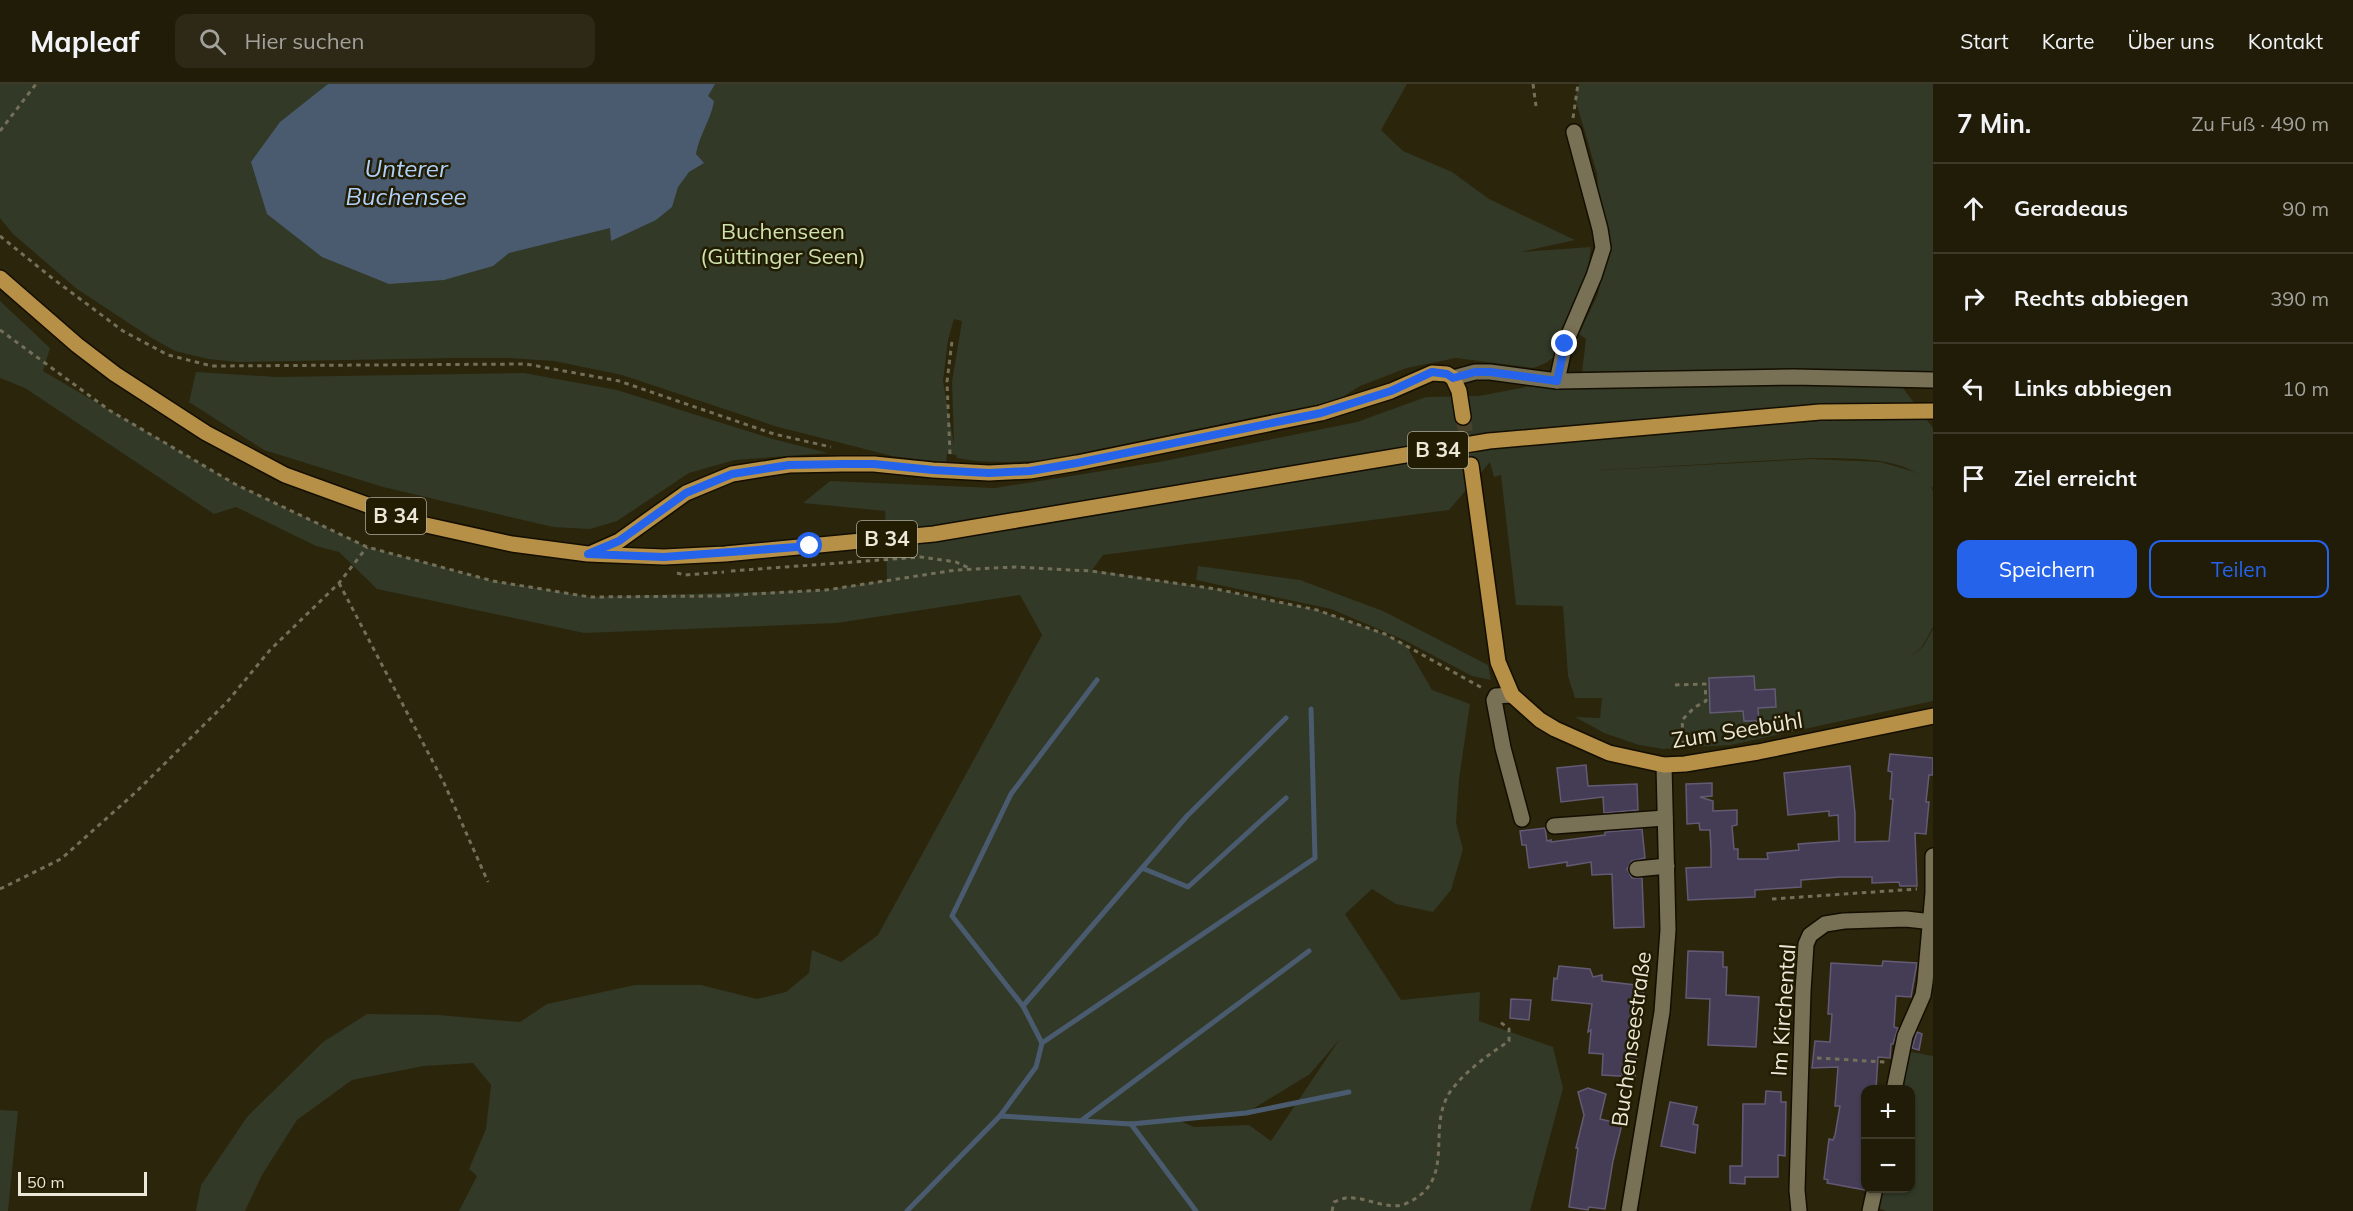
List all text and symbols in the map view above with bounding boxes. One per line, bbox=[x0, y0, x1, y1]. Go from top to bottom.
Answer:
search box bbox=[175, 14, 595, 68]
text: Mapleaf bbox=[30, 24, 139, 59]
icon: search bbox=[196, 25, 229, 58]
text: Hier suchen bbox=[244, 27, 364, 55]
text: Start bbox=[1960, 28, 2009, 54]
text: Karte bbox=[2042, 28, 2094, 54]
text: Über uns bbox=[2127, 28, 2215, 54]
text: Kontakt bbox=[2248, 28, 2323, 54]
text: 7 Min. bbox=[1957, 107, 2031, 140]
text: Zu Fuß · 490 m bbox=[2191, 111, 2329, 136]
water label: Unterer Buchensee bbox=[345, 153, 467, 211]
icon: ahead bbox=[1957, 192, 1990, 225]
text: Geradeaus bbox=[2014, 194, 2128, 222]
text: 90 m bbox=[2282, 196, 2329, 221]
park label: Buchenseen (Güttinger Seen) bbox=[700, 217, 866, 270]
icon: right bbox=[1957, 282, 1990, 315]
text: Rechts abbiegen bbox=[2014, 284, 2189, 312]
text: 390 m bbox=[2270, 286, 2329, 311]
route end bbox=[1551, 330, 1577, 356]
icon: left bbox=[1957, 372, 1990, 405]
text: Links abbiegen bbox=[2014, 374, 2172, 402]
text: 10 m bbox=[2282, 376, 2329, 401]
road number: B 34 bbox=[1408, 432, 1468, 468]
icon: arrive bbox=[1957, 462, 1990, 495]
text: Ziel erreicht bbox=[2014, 464, 2137, 492]
road number: B 34 bbox=[366, 498, 426, 534]
road number: B 34 bbox=[857, 521, 917, 557]
route start bbox=[796, 532, 822, 558]
button: Speichern bbox=[1957, 540, 2137, 598]
button: Teilen bbox=[2149, 540, 2329, 598]
street label: Zum Seebühl bbox=[1669, 706, 1805, 754]
street label: Im Kirchental bbox=[1764, 943, 1802, 1077]
street label: Buchenseestraße bbox=[1605, 950, 1657, 1128]
map controls bbox=[1861, 1085, 1915, 1193]
button: + bbox=[1861, 1085, 1915, 1139]
button: − bbox=[1861, 1139, 1915, 1193]
scale bar bbox=[18, 1169, 147, 1196]
text: 50 m bbox=[27, 1172, 64, 1192]

